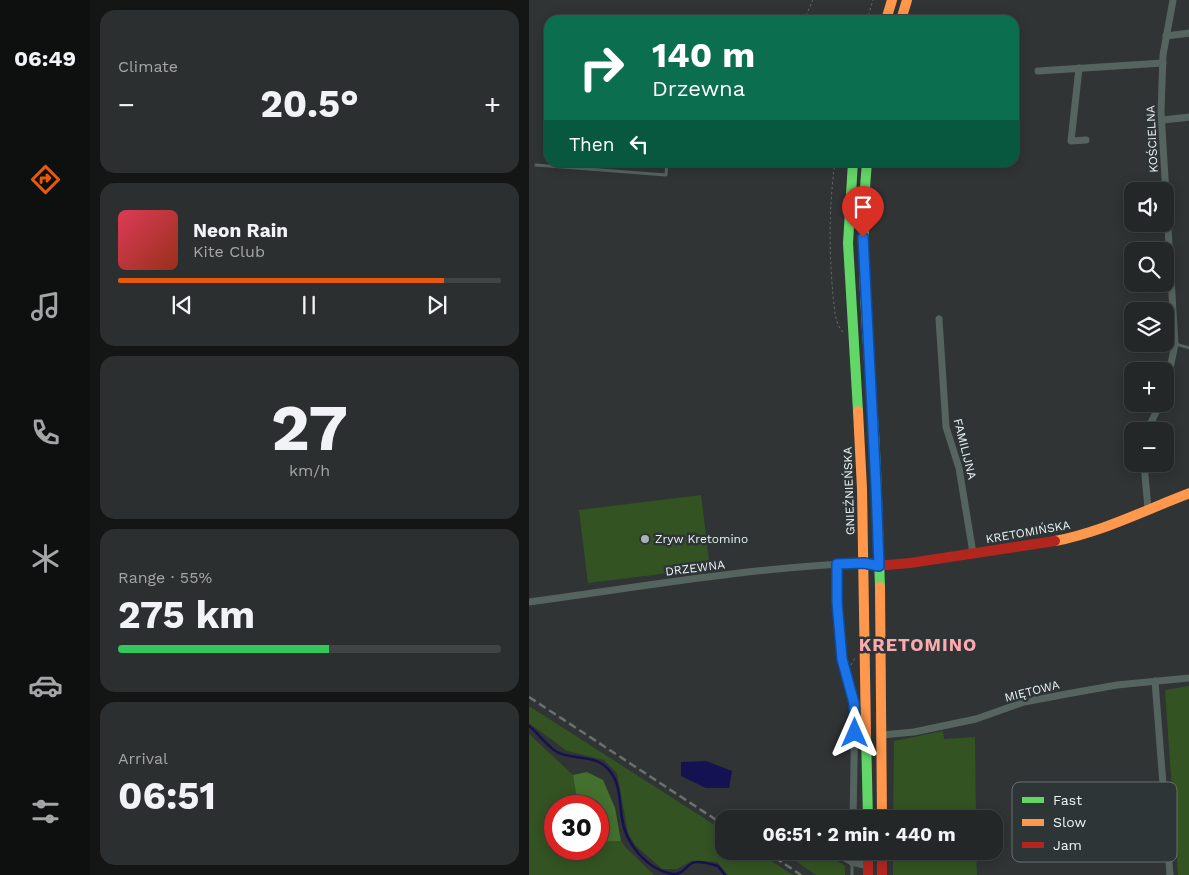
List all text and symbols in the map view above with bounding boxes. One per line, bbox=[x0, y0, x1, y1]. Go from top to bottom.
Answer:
text: 140 m bbox=[652, 34, 755, 76]
icon: right bbox=[569, 35, 634, 100]
text: 06:49 bbox=[14, 46, 76, 71]
text: Climate bbox=[118, 57, 178, 76]
text: Drzewna bbox=[652, 76, 745, 101]
text: 20.5° bbox=[260, 82, 359, 126]
text: − bbox=[118, 88, 135, 121]
text: + bbox=[484, 88, 501, 121]
street label: KOŚCIELNA bbox=[1143, 105, 1161, 173]
icon: left bbox=[625, 130, 653, 158]
text: Then bbox=[569, 133, 615, 156]
icon: directions bbox=[28, 162, 63, 197]
map controls bbox=[1124, 182, 1174, 472]
button: sound bbox=[1124, 182, 1174, 232]
pin bbox=[842, 186, 884, 237]
icon: arrive bbox=[849, 193, 877, 221]
text: Neon Rain bbox=[193, 219, 288, 242]
text: Kite Club bbox=[193, 242, 265, 261]
button: search bbox=[1124, 242, 1174, 292]
icon: music bbox=[28, 289, 63, 324]
icon: previous bbox=[168, 291, 196, 319]
icon: pause bbox=[295, 291, 323, 319]
icon: next bbox=[423, 291, 451, 319]
button: layers bbox=[1124, 302, 1174, 352]
button: + bbox=[1124, 362, 1174, 412]
text: 27 bbox=[271, 390, 348, 466]
icon: phone bbox=[28, 415, 63, 450]
street label: FAMILIJNA bbox=[951, 417, 979, 481]
button: − bbox=[1124, 422, 1174, 472]
street label: GNIEŹNIEŃSKA bbox=[840, 446, 858, 536]
text: km/h bbox=[289, 461, 330, 480]
street label: KRETOMIŃSKA bbox=[985, 518, 1071, 546]
place label: Zryw Kretomino bbox=[655, 532, 748, 546]
marker: Zryw Kretomino bbox=[639, 533, 651, 545]
icon: climate bbox=[28, 541, 63, 576]
street label: DRZEWNA bbox=[664, 557, 726, 579]
text: Range · 55% bbox=[118, 568, 212, 587]
text: 275 km bbox=[118, 593, 255, 637]
district label: KRETOMINO bbox=[859, 634, 977, 655]
icon: car bbox=[28, 668, 63, 703]
street label: MIĘTOWA bbox=[1003, 677, 1061, 705]
position arrow bbox=[828, 706, 880, 758]
text: Arrival bbox=[118, 749, 168, 768]
text: 06:51 bbox=[118, 774, 216, 818]
legend bbox=[1012, 782, 1177, 862]
text: Fast bbox=[1053, 792, 1082, 808]
icon: filters bbox=[28, 794, 63, 829]
speed limit sign: 30 bbox=[544, 795, 609, 860]
text: Slow bbox=[1053, 814, 1086, 830]
text: 06:51 · 2 min · 440 m bbox=[762, 823, 956, 846]
text: Jam bbox=[1053, 837, 1082, 853]

